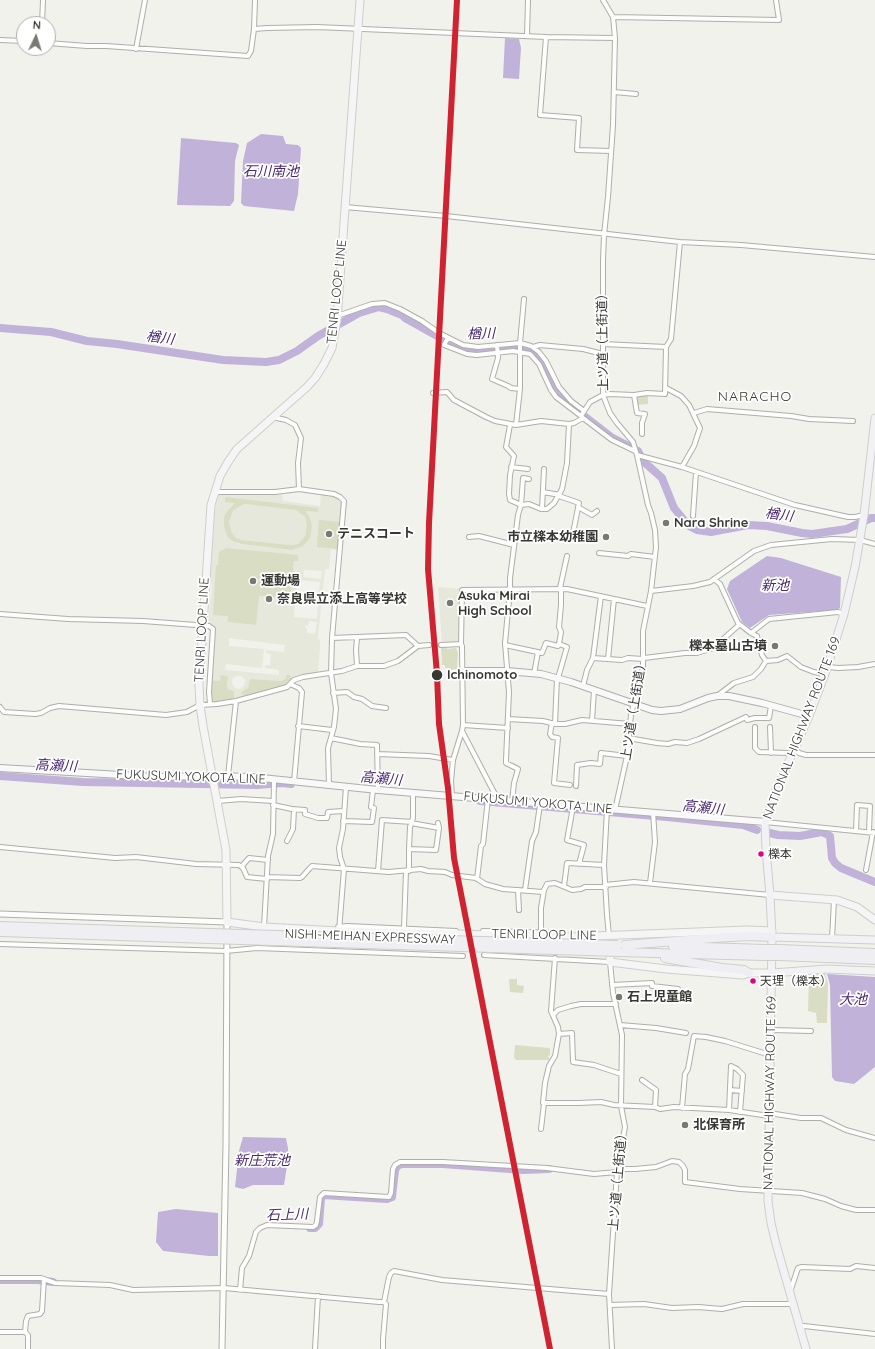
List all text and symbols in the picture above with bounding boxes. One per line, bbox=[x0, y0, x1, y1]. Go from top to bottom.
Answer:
north arrow bbox=[16, 16, 56, 56]
text: N bbox=[32, 18, 41, 32]
water label: 石川南池 bbox=[243, 164, 299, 180]
street label: TENRI LOOP LINE bbox=[324, 239, 350, 345]
street label: 上ツ道（上街道） bbox=[594, 287, 612, 391]
water label: 楢川 bbox=[467, 325, 495, 343]
water label: 楢川 bbox=[145, 328, 175, 348]
district label: NARACHO bbox=[718, 389, 792, 405]
water label: 楢川 bbox=[764, 505, 794, 525]
place label: Nara Shrine bbox=[674, 515, 749, 531]
marker: Nara Shrine bbox=[661, 518, 671, 528]
place label: テニスコート bbox=[337, 526, 415, 542]
marker: テニスコート bbox=[324, 529, 334, 539]
place label: 市立檪本幼稚園 bbox=[507, 529, 598, 545]
marker: 市立檪本幼稚園 bbox=[601, 532, 611, 542]
place label: 運動場 bbox=[261, 573, 300, 589]
marker: 運動場 bbox=[248, 576, 258, 586]
street label: TENRI LOOP LINE bbox=[191, 577, 213, 683]
water label: 新池 bbox=[761, 578, 789, 594]
place label: Asuka Mirai High School bbox=[458, 588, 532, 619]
place label: 奈良県立添上高等学校 bbox=[277, 591, 407, 607]
marker: 奈良県立添上高等学校 bbox=[264, 594, 274, 604]
marker: Asuka Mirai High School bbox=[445, 598, 455, 608]
street label: NATIONAL HIGHWAY ROUTE 169 bbox=[760, 635, 844, 821]
place label: 櫟本墓山古墳 bbox=[689, 638, 767, 654]
marker: 櫟本墓山古墳 bbox=[770, 641, 780, 651]
street label: 上ツ道（上街道） bbox=[618, 656, 650, 762]
place label: Ichinomoto bbox=[447, 667, 517, 683]
marker: Ichinomoto bbox=[430, 668, 444, 682]
water label: 高瀬川 bbox=[35, 757, 77, 775]
street label: FUKUSUMI YOKOTA LINE bbox=[116, 767, 266, 787]
water label: 高瀬川 bbox=[359, 769, 403, 789]
street label: FUKUSUMI YOKOTA LINE bbox=[463, 789, 613, 817]
water label: 高瀬川 bbox=[681, 797, 725, 819]
place label: 櫟本 bbox=[768, 847, 792, 861]
marker: 櫟本 bbox=[756, 849, 766, 859]
street label: NISHI-MEIHAN EXPRESSWAY bbox=[284, 926, 456, 948]
street label: TENRI LOOP LINE bbox=[491, 926, 597, 944]
place label: 天理（櫟本） bbox=[760, 974, 832, 988]
marker: 天理（櫟本） bbox=[748, 976, 758, 986]
place label: 石上児童館 bbox=[627, 989, 692, 1005]
marker: 石上児童館 bbox=[614, 992, 624, 1002]
water label: 大池 bbox=[839, 992, 867, 1008]
street label: NATIONAL HIGHWAY ROUTE 169 bbox=[761, 996, 779, 1190]
place label: 北保育所 bbox=[693, 1117, 745, 1133]
marker: 北保育所 bbox=[680, 1120, 690, 1130]
street label: 上ツ道（上街道） bbox=[606, 1127, 630, 1231]
water label: 新庄荒池 bbox=[234, 1153, 290, 1169]
water label: 石上川 bbox=[266, 1206, 308, 1224]

